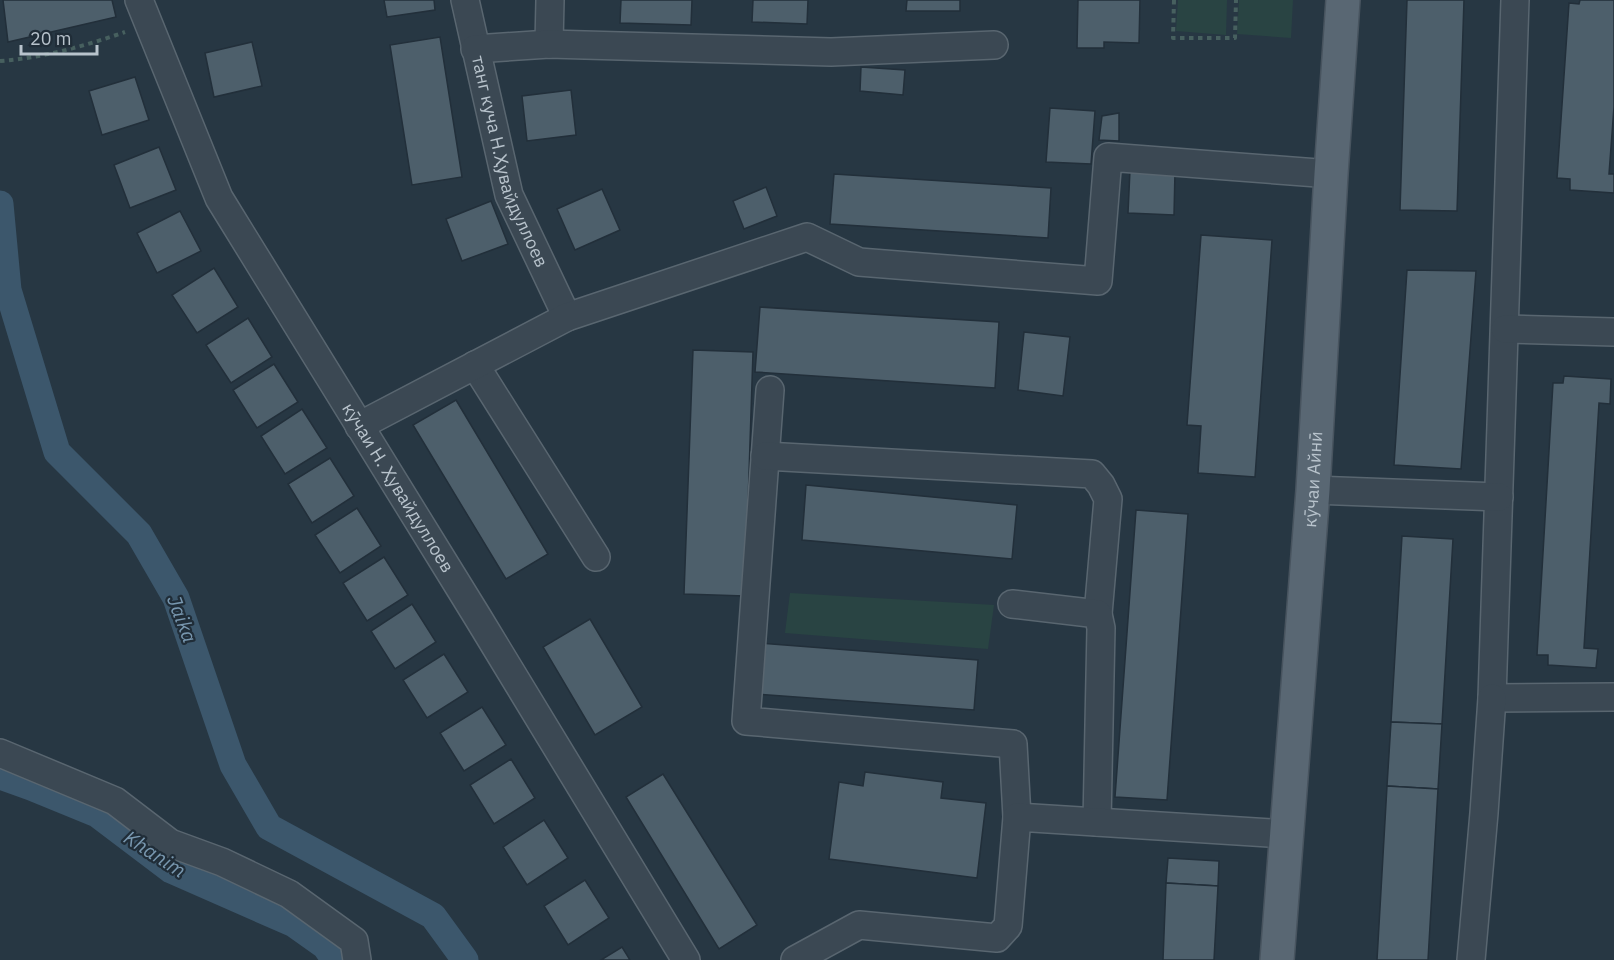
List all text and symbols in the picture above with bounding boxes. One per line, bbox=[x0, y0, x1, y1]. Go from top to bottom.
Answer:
scale bar bbox=[21, 18, 98, 56]
text: 20 m bbox=[30, 27, 72, 50]
street label: танг куча Н.Ҳувайдуллоев bbox=[467, 53, 554, 271]
street label: кӯчаи Н. Ҳувайдуллоев bbox=[337, 398, 459, 577]
street label: кӯчаи Айнӣ bbox=[1298, 431, 1327, 528]
water label: Jaika bbox=[161, 591, 204, 646]
water label: Khanim bbox=[119, 824, 191, 884]

